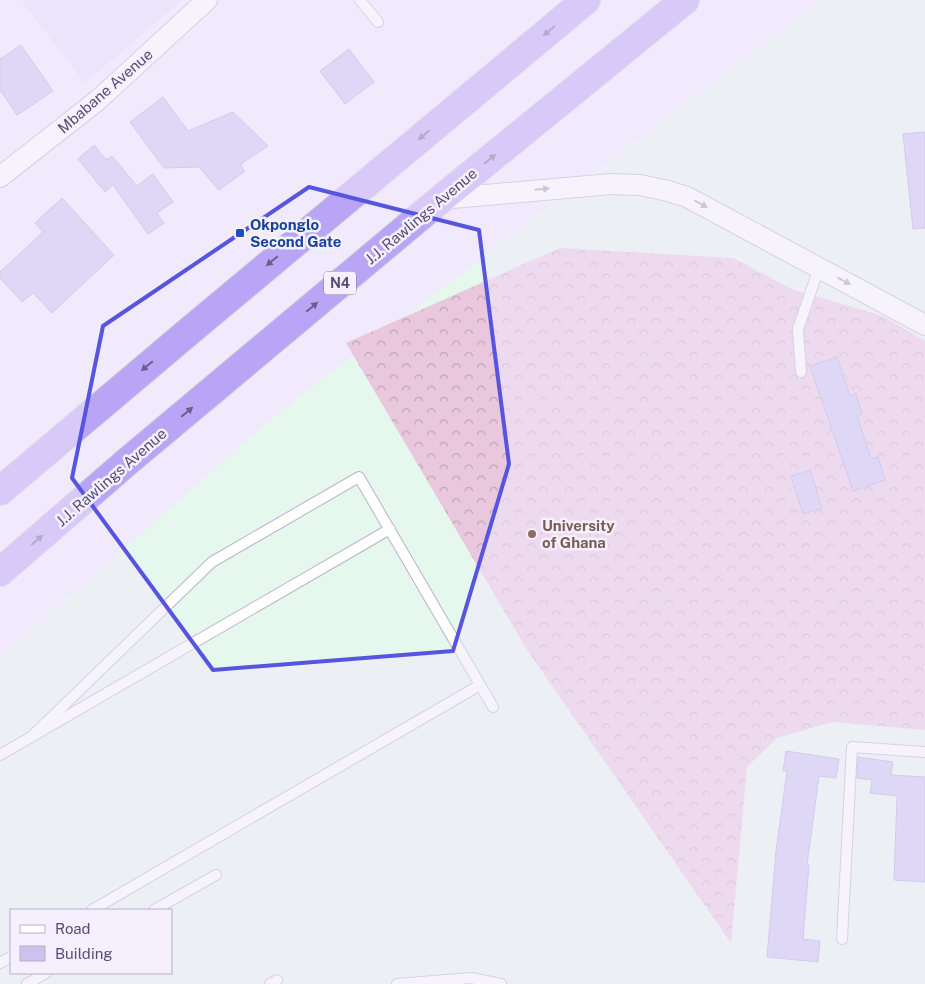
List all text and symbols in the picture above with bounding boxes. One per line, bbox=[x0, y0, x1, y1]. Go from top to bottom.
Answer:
one-way arrow bbox=[543, 25, 555, 37]
street label: Mbabane Avenue bbox=[54, 45, 156, 137]
one-way arrow bbox=[418, 129, 430, 141]
one-way arrow bbox=[484, 153, 497, 164]
street label: J.J. Rawlings Avenue bbox=[362, 164, 480, 268]
one-way arrow bbox=[534, 185, 550, 193]
one-way arrow bbox=[693, 200, 708, 208]
place label: Okponglo Second Gate bbox=[250, 216, 341, 250]
marker: Okponglo Second Gate bbox=[234, 227, 246, 239]
one-way arrow bbox=[266, 256, 279, 267]
road number: N4 bbox=[324, 272, 356, 294]
one-way arrow bbox=[836, 277, 851, 285]
one-way arrow bbox=[305, 302, 318, 313]
one-way arrow bbox=[141, 360, 154, 371]
one-way arrow bbox=[180, 406, 193, 417]
street label: J.J. Rawlings Avenue bbox=[52, 425, 170, 529]
place label: University of Ghana bbox=[542, 517, 615, 551]
marker: University of Ghana bbox=[526, 528, 538, 540]
one-way arrow bbox=[30, 534, 42, 546]
legend bbox=[10, 909, 172, 974]
text: Road bbox=[55, 920, 91, 937]
text: Building bbox=[55, 945, 113, 962]

